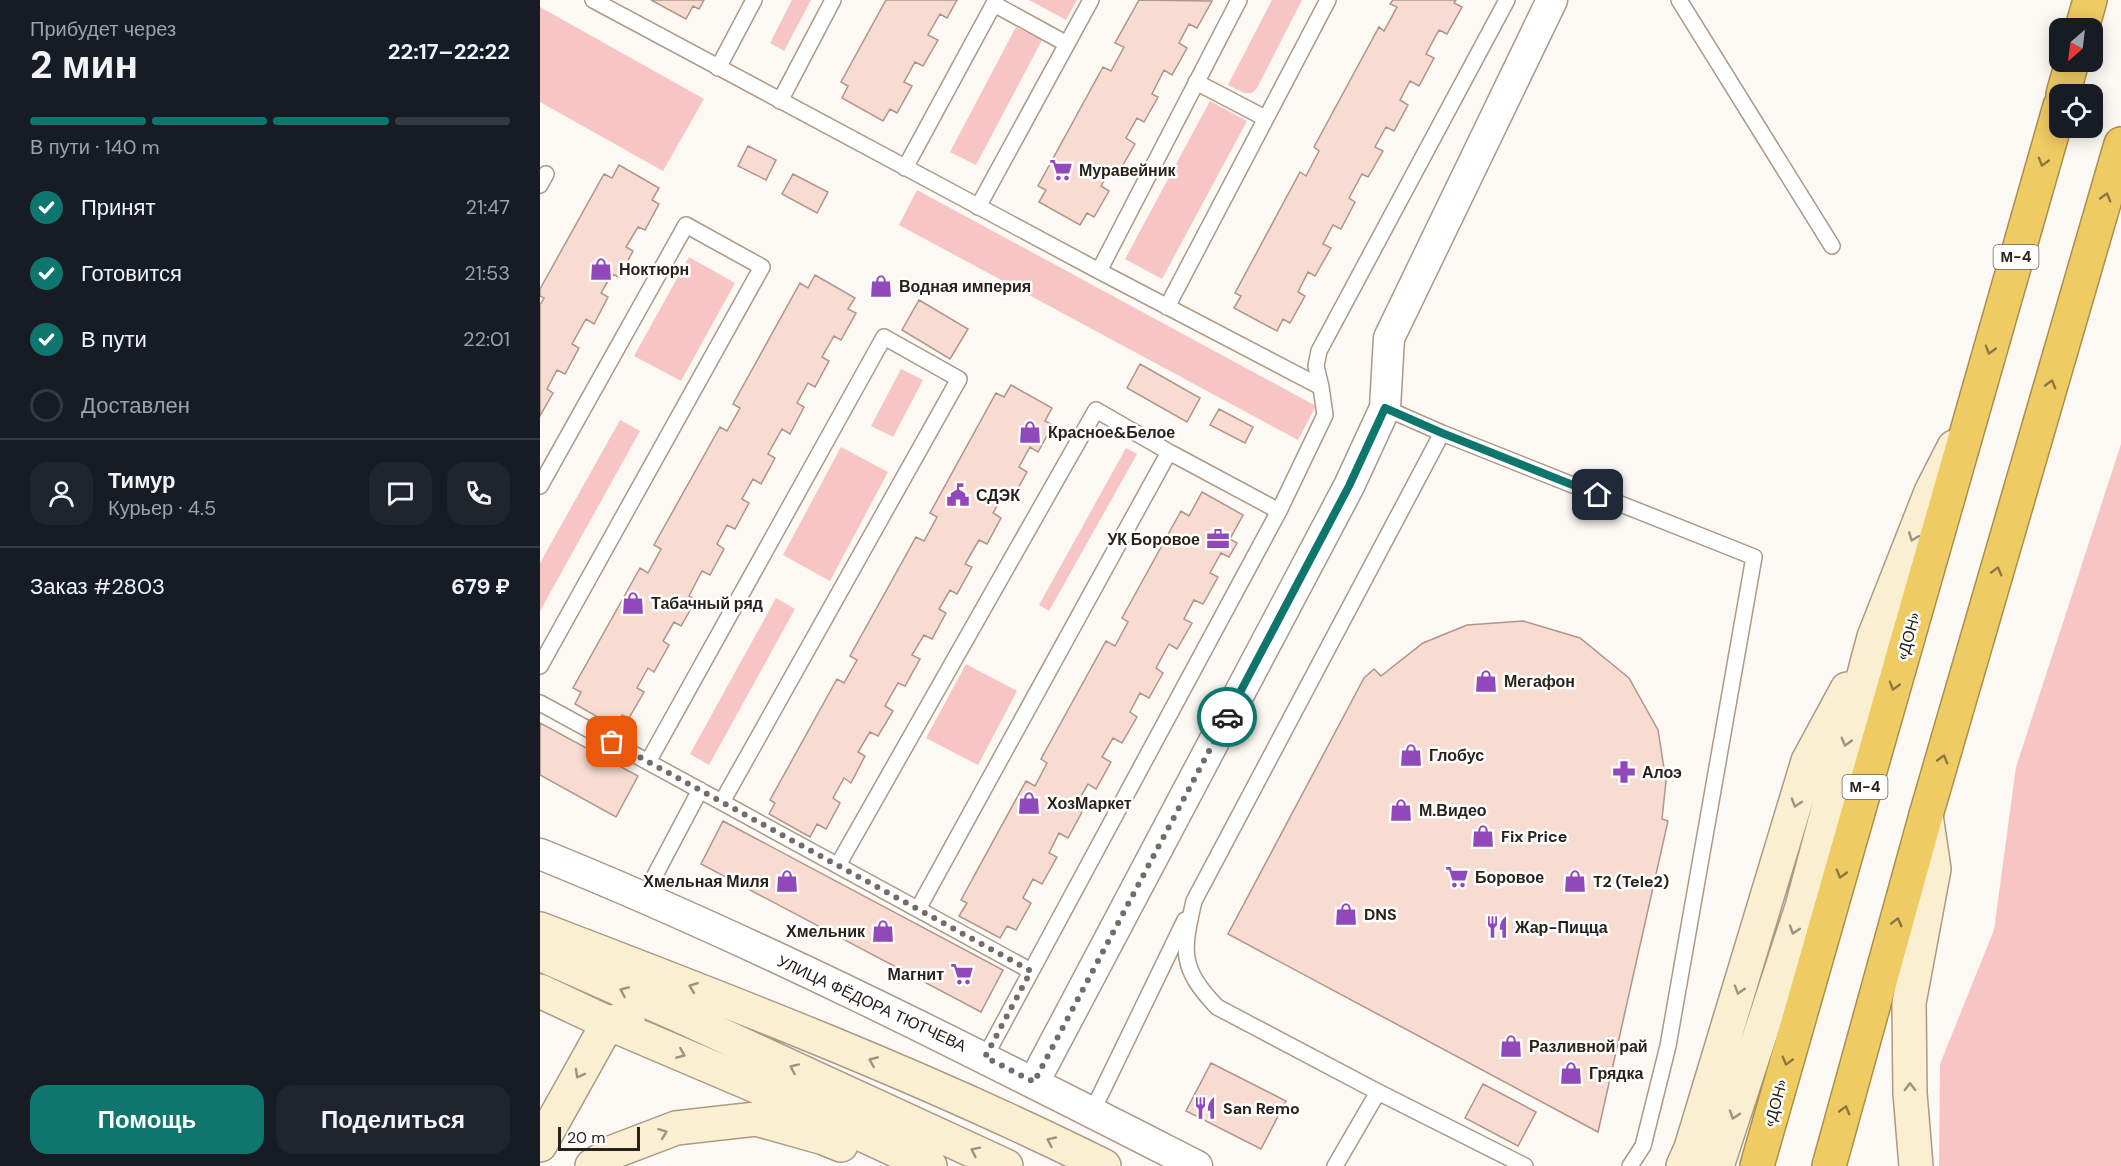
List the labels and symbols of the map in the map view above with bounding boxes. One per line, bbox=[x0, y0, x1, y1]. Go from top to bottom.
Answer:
north arrow bbox=[2049, 18, 2103, 72]
supermarket icon: Муравейник bbox=[1048, 157, 1074, 183]
one-way arrow bbox=[2038, 157, 2051, 167]
place label: Муравейник bbox=[1079, 160, 1177, 181]
one-way arrow bbox=[2099, 192, 2111, 203]
road number: М-4 bbox=[1994, 245, 2038, 269]
shop icon: Ноктюрн bbox=[588, 256, 614, 282]
place label: Ноктюрн bbox=[619, 259, 689, 280]
shop icon: Водная империя bbox=[868, 273, 894, 299]
place label: Водная империя bbox=[899, 276, 1031, 297]
one-way arrow bbox=[1985, 344, 1997, 355]
one-way arrow bbox=[2044, 379, 2056, 390]
shop icon: Красное&Белое bbox=[1017, 419, 1043, 445]
place label: Красное&Белое bbox=[1048, 422, 1175, 443]
pin bbox=[1572, 469, 1623, 520]
public building icon: СДЭК bbox=[945, 482, 971, 508]
place label: СДЭК bbox=[976, 485, 1020, 506]
office icon: УК Боровое bbox=[1205, 526, 1231, 552]
place label: УК Боровое bbox=[1107, 529, 1200, 550]
one-way arrow bbox=[1908, 531, 1921, 542]
one-way arrow bbox=[1990, 566, 2002, 577]
shop icon: Табачный ряд bbox=[620, 590, 646, 616]
place label: Табачный ряд bbox=[651, 593, 763, 614]
street label: «ДОН» bbox=[1892, 610, 1925, 663]
shop icon: Мегафон bbox=[1473, 668, 1499, 694]
place label: Мегафон bbox=[1504, 671, 1575, 692]
one-way arrow bbox=[1889, 680, 1901, 691]
courier bbox=[1197, 687, 1257, 747]
pin bbox=[586, 716, 637, 767]
one-way arrow bbox=[1841, 736, 1853, 747]
shop icon: Глобус bbox=[1398, 742, 1424, 768]
place label: Глобус bbox=[1429, 745, 1484, 766]
one-way arrow bbox=[1935, 754, 1948, 764]
pharmacy icon: Алоэ bbox=[1611, 759, 1637, 785]
place label: Алоэ bbox=[1642, 762, 1682, 783]
road number: М-4 bbox=[1842, 775, 1888, 799]
shop icon: ХозМаркет bbox=[1016, 790, 1042, 816]
place label: ХозМаркет bbox=[1047, 793, 1132, 814]
shop icon: М.Видео bbox=[1388, 797, 1414, 823]
one-way arrow bbox=[1791, 797, 1803, 808]
place label: М.Видео bbox=[1419, 800, 1487, 821]
shop icon: Fix Price bbox=[1470, 823, 1496, 849]
place label: Fix Price bbox=[1501, 826, 1567, 847]
supermarket icon: Боровое bbox=[1444, 864, 1470, 890]
place label: Боровое bbox=[1475, 867, 1544, 888]
shop icon: Хмельная Миля bbox=[774, 868, 800, 894]
shop icon: T2 (Tele2) bbox=[1562, 868, 1588, 894]
one-way arrow bbox=[1836, 868, 1848, 879]
place label: Хмельная Миля bbox=[643, 871, 769, 892]
place label: T2 (Tele2) bbox=[1593, 871, 1669, 892]
shop icon: DNS bbox=[1333, 901, 1359, 927]
place label: DNS bbox=[1364, 904, 1397, 925]
restaurant icon: Жар-Пицца bbox=[1484, 914, 1510, 940]
place label: Жар-Пицца bbox=[1514, 917, 1608, 938]
one-way arrow bbox=[1890, 917, 1902, 927]
shop icon: Хмельник bbox=[870, 918, 896, 944]
place label: Хмельник bbox=[786, 921, 866, 942]
one-way arrow bbox=[1789, 924, 1802, 935]
street label: УЛИЦА ФЁДОРА ТЮТЧЕВА bbox=[774, 950, 970, 1057]
supermarket icon: Магнит bbox=[949, 961, 975, 987]
place label: Магнит bbox=[888, 964, 944, 985]
one-way arrow bbox=[688, 982, 699, 995]
one-way arrow bbox=[1734, 984, 1746, 994]
one-way arrow bbox=[619, 986, 630, 998]
shop icon: Разливной рай bbox=[1498, 1033, 1524, 1059]
place label: Разливной рай bbox=[1529, 1036, 1648, 1057]
one-way arrow bbox=[675, 1047, 686, 1059]
one-way arrow bbox=[869, 1056, 880, 1068]
one-way arrow bbox=[1782, 1056, 1794, 1066]
shop icon: Грядка bbox=[1558, 1060, 1584, 1086]
one-way arrow bbox=[790, 1063, 801, 1075]
place label: Грядка bbox=[1589, 1063, 1644, 1084]
one-way arrow bbox=[575, 1068, 586, 1078]
street label: «ДОН» bbox=[1759, 1077, 1792, 1130]
one-way arrow bbox=[1904, 1082, 1916, 1091]
restaurant icon: San Remo bbox=[1192, 1095, 1218, 1121]
place label: San Remo bbox=[1223, 1098, 1300, 1119]
one-way arrow bbox=[1838, 1105, 1850, 1115]
one-way arrow bbox=[1728, 1109, 1741, 1120]
scale bar bbox=[558, 1124, 640, 1152]
one-way arrow bbox=[658, 1127, 668, 1140]
one-way arrow bbox=[1047, 1136, 1058, 1148]
one-way arrow bbox=[970, 1146, 981, 1158]

